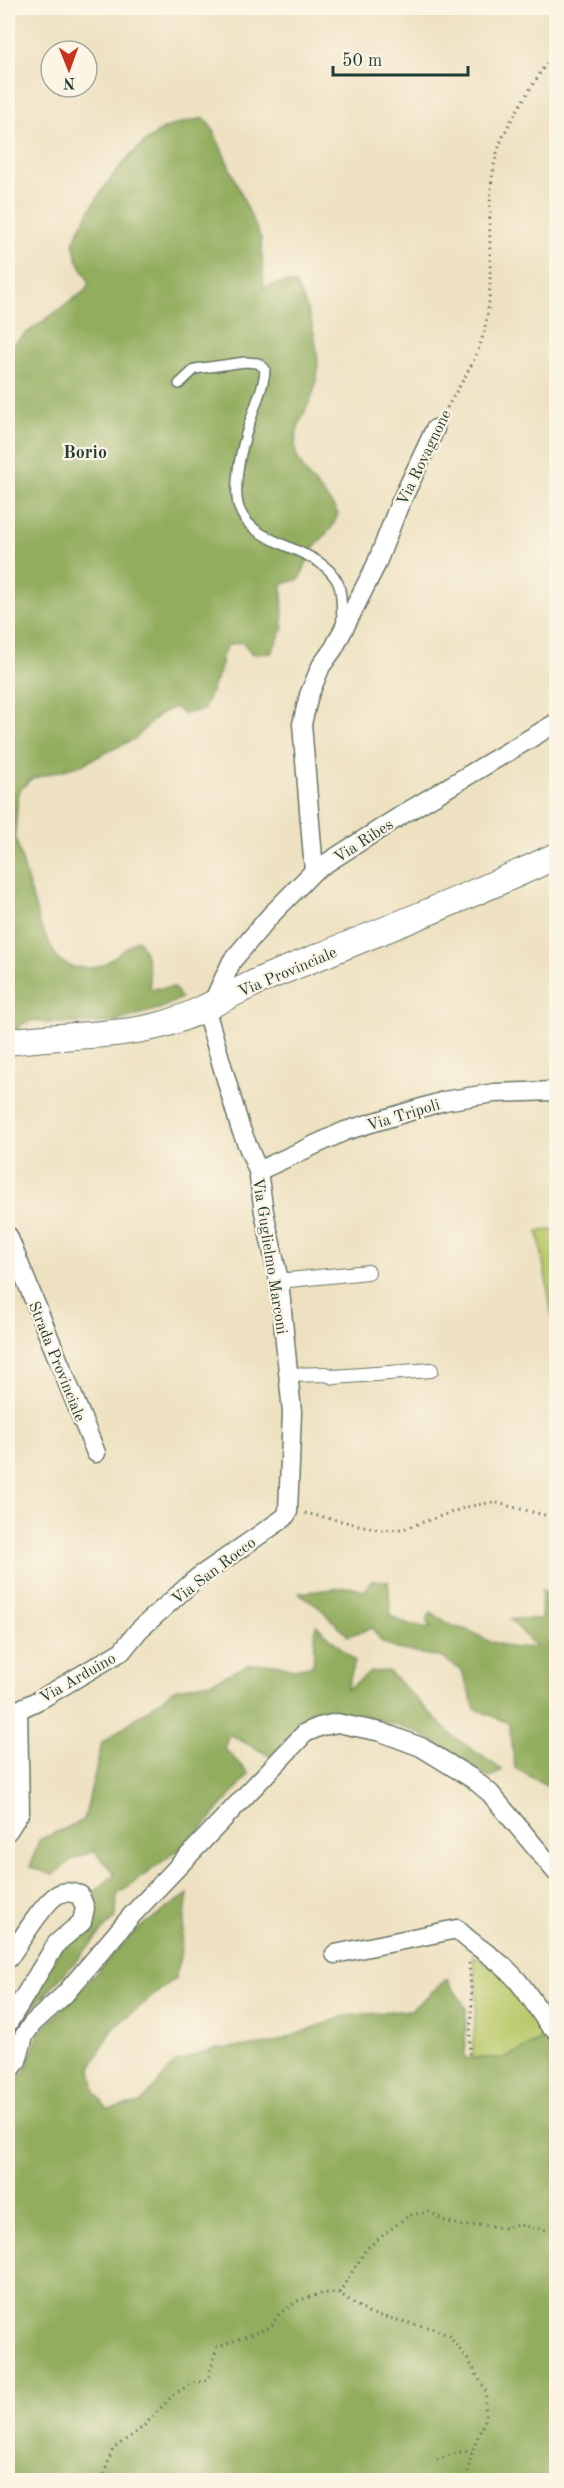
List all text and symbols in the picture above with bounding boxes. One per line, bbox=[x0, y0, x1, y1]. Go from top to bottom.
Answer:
north arrow bbox=[39, 39, 99, 99]
scale bar bbox=[333, 39, 468, 77]
text: 50 m bbox=[342, 52, 382, 70]
text: N bbox=[62, 74, 75, 90]
street label: Via Rovagnone bbox=[395, 408, 455, 508]
district label: Borio bbox=[63, 444, 107, 462]
street label: Via Ribes bbox=[332, 817, 396, 867]
street label: Via Provinciale bbox=[236, 945, 339, 1001]
street label: Via Tripoli bbox=[365, 1097, 442, 1135]
street label: Via Guglielmo Marconi bbox=[249, 1177, 289, 1336]
street label: Strada Provinciale bbox=[25, 1300, 87, 1424]
street label: Via San Rocco bbox=[169, 1535, 259, 1608]
street label: Via Arduino bbox=[37, 1651, 119, 1707]

